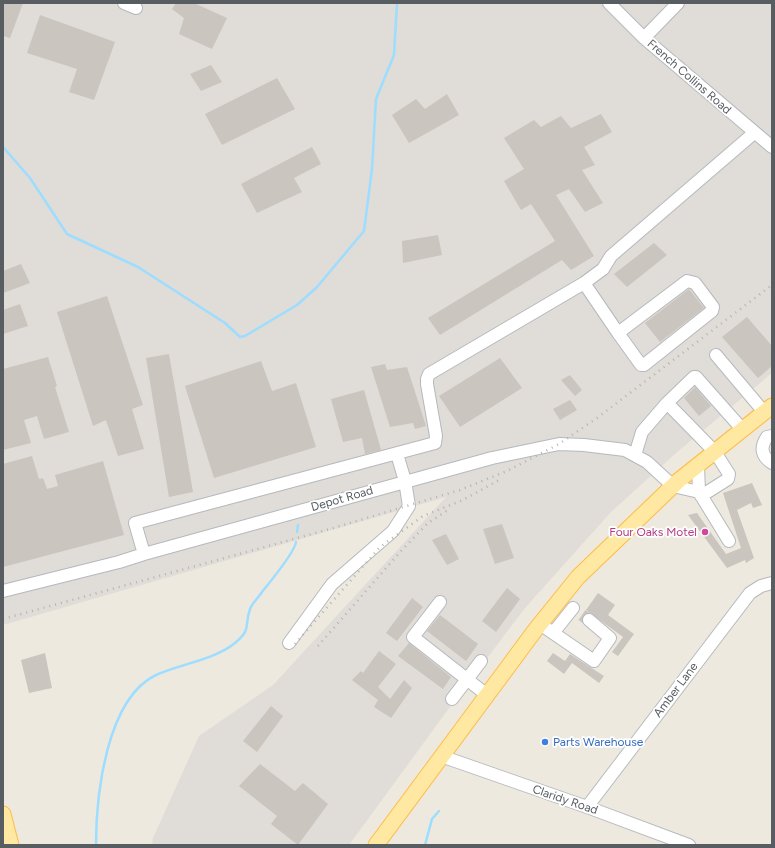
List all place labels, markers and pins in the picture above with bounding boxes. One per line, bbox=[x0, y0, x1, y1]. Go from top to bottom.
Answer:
place label: Four Oaks Motel bbox=[609, 525, 697, 539]
marker: Four Oaks Motel bbox=[700, 527, 710, 537]
place label: Parts Warehouse bbox=[553, 735, 643, 749]
marker: Parts Warehouse bbox=[540, 737, 550, 747]

